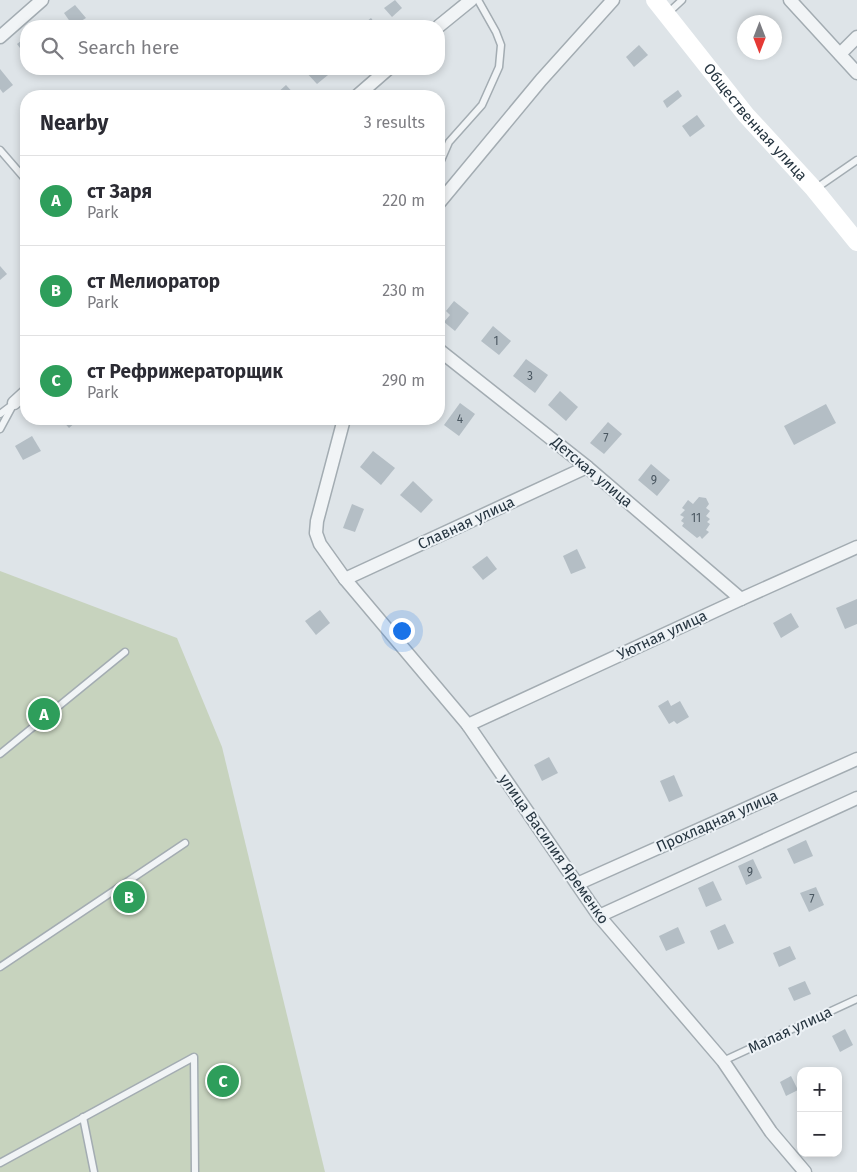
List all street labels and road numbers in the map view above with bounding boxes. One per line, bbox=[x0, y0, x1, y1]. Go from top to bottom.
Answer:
street label: Общественная улица bbox=[700, 60, 811, 185]
street label: Детская улица bbox=[547, 432, 636, 511]
street label: Славная улица bbox=[415, 493, 517, 553]
street label: Уютная улица bbox=[614, 606, 710, 664]
street label: улица Василия Яременко bbox=[495, 771, 613, 927]
street label: Прохладная улица bbox=[653, 786, 781, 856]
street label: Малая улица bbox=[745, 1003, 835, 1057]

